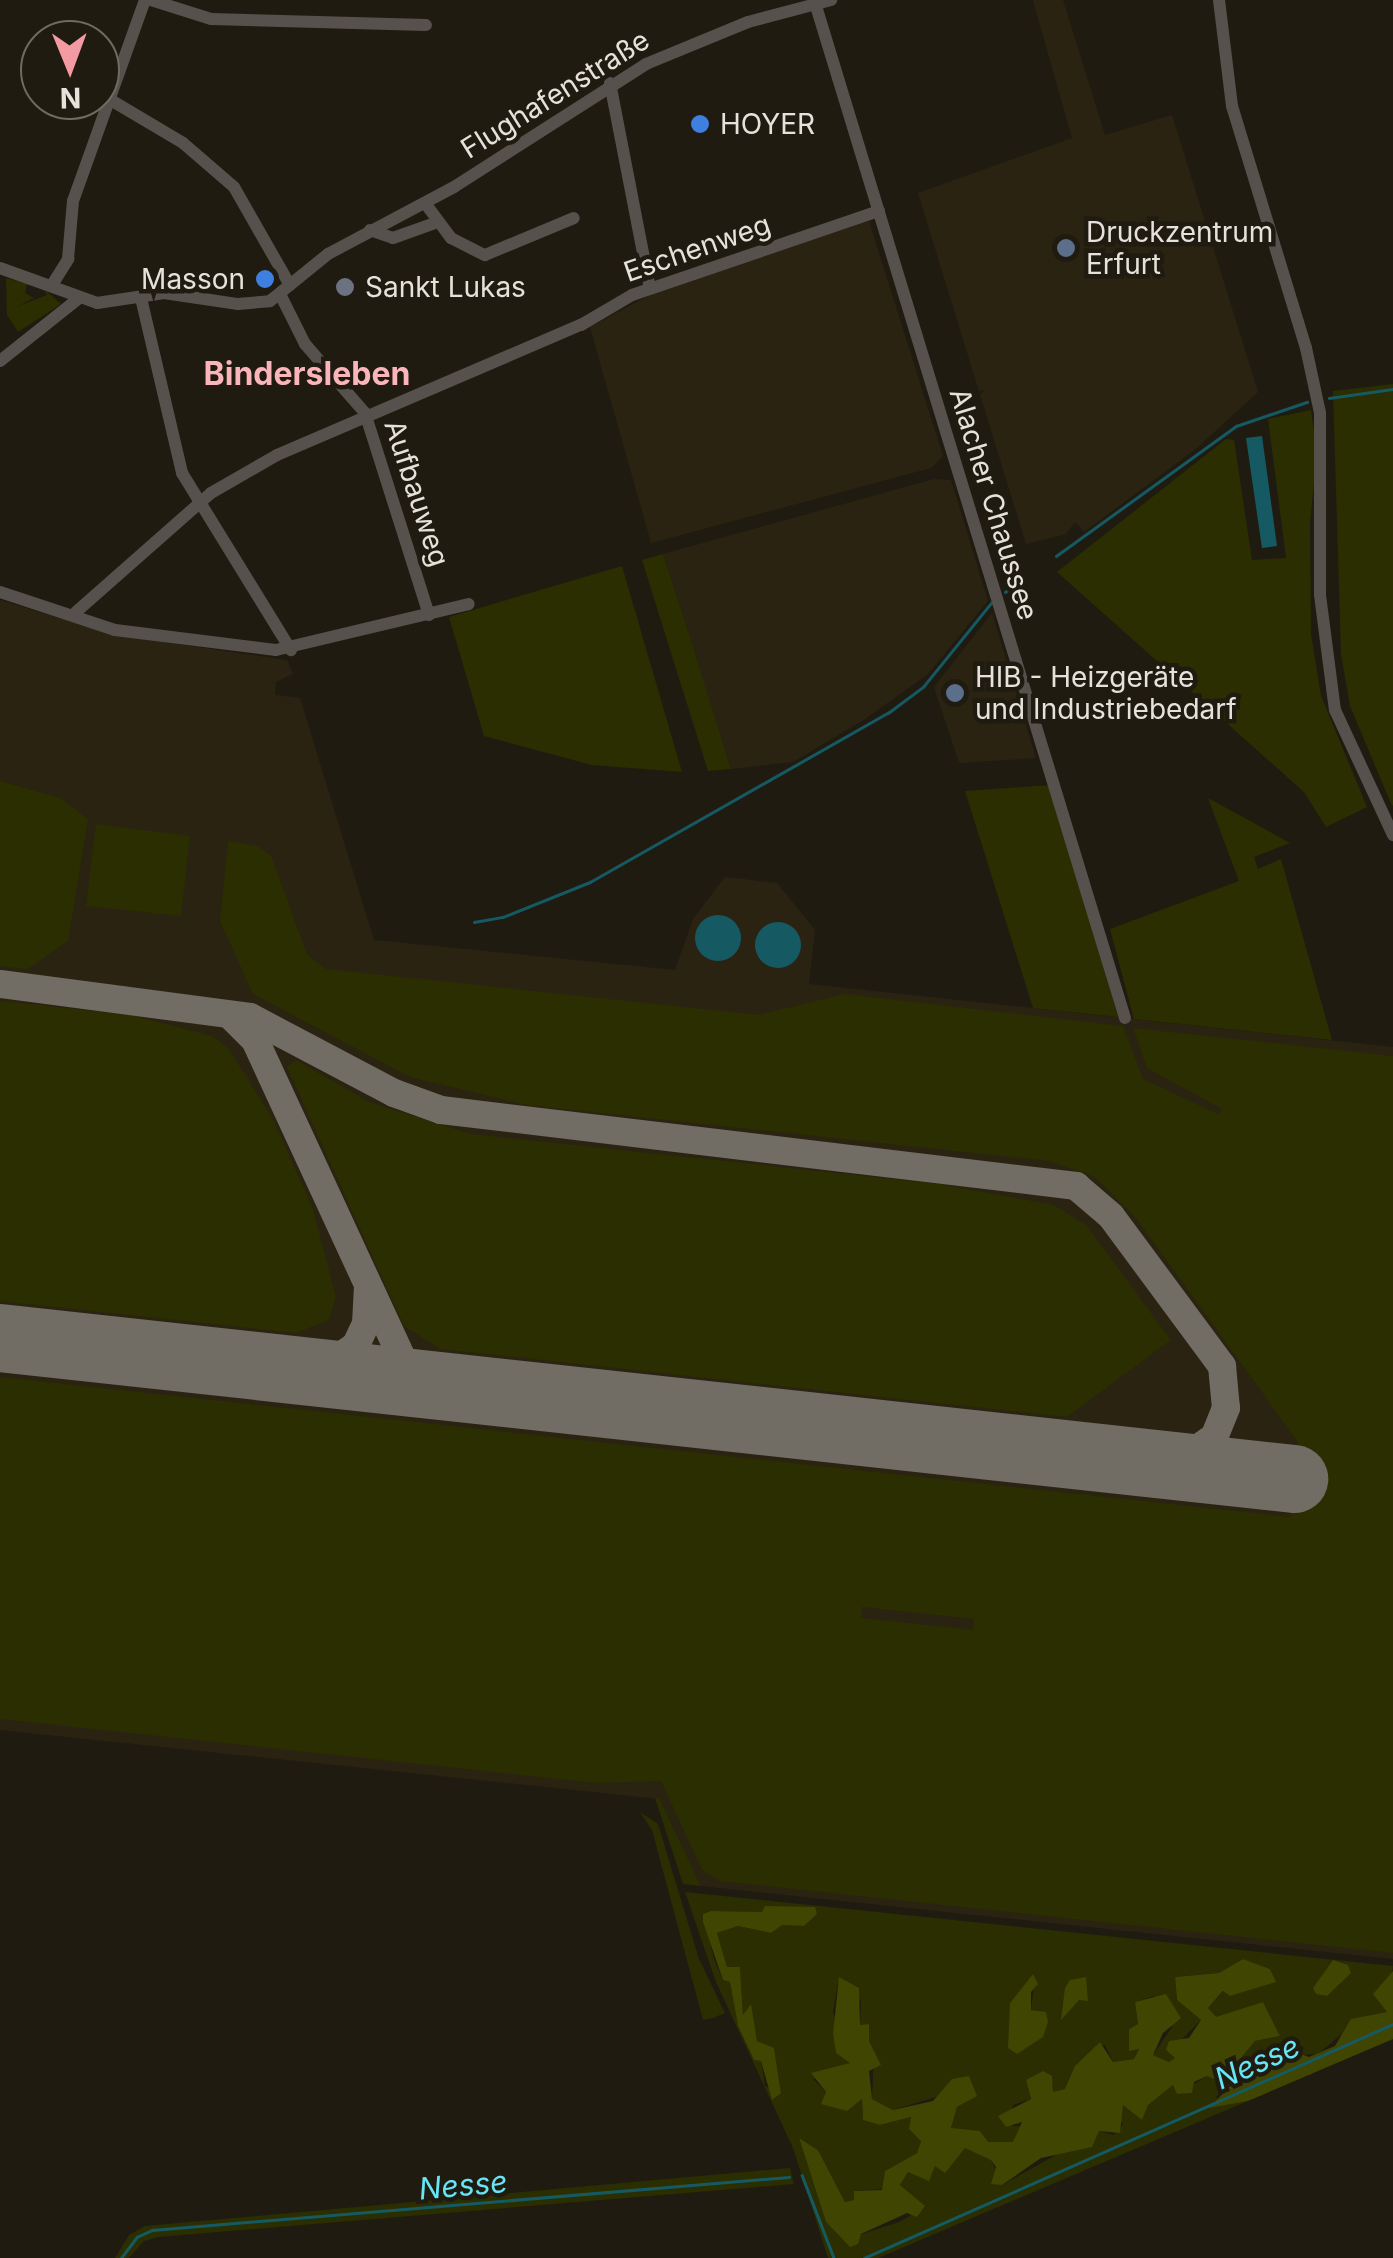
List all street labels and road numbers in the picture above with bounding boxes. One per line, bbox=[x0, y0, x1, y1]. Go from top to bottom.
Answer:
street label: Flughafenstraße bbox=[455, 23, 655, 165]
street label: Eschenweg bbox=[619, 207, 775, 289]
street label: Alacher Chaussee bbox=[943, 384, 1045, 624]
street label: Aufbauweg bbox=[378, 416, 456, 570]

